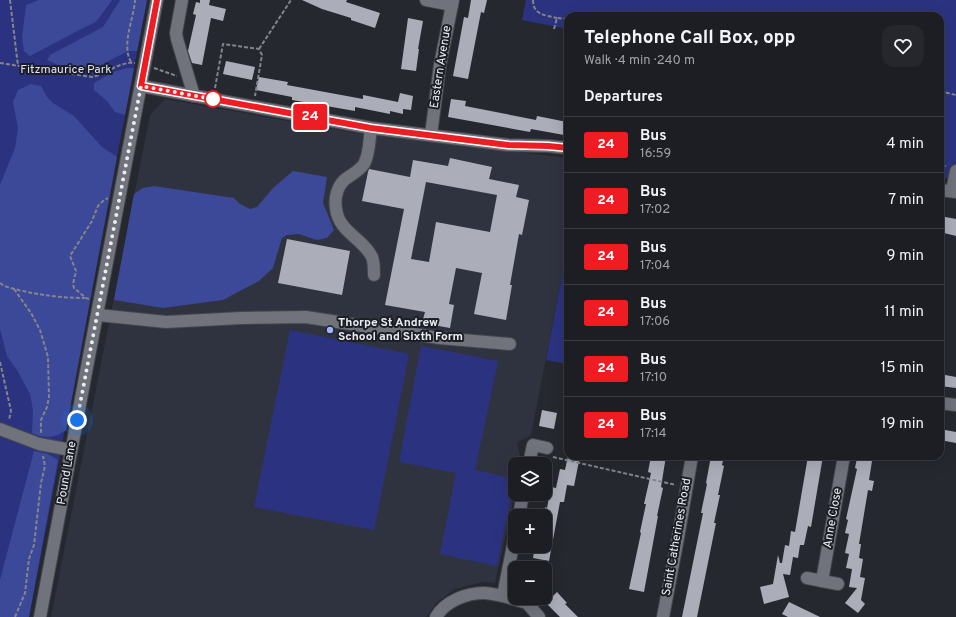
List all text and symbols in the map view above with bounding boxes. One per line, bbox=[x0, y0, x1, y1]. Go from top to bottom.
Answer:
street label: Eastern Avenue bbox=[427, 24, 455, 110]
button: heart bbox=[882, 25, 924, 67]
text: Telephone Call Box, opp bbox=[584, 26, 795, 50]
text: Walk · 4 min · 240 m bbox=[584, 53, 695, 69]
park label: Fitzmaurice Park bbox=[20, 62, 112, 78]
text: Departures bbox=[584, 88, 663, 107]
unlabelled marker bbox=[204, 90, 222, 108]
line badge: 24 bbox=[292, 104, 328, 130]
text: 24 bbox=[301, 108, 319, 125]
text: Bus bbox=[640, 127, 667, 146]
text: 4 min bbox=[886, 135, 924, 154]
text: 24 bbox=[597, 136, 615, 153]
text: 16:59 bbox=[640, 146, 671, 162]
text: Bus bbox=[640, 183, 667, 202]
text: 7 min bbox=[888, 191, 924, 210]
text: 24 bbox=[597, 192, 615, 209]
text: 17:02 bbox=[640, 202, 670, 218]
text: Bus bbox=[640, 239, 667, 258]
text: 9 min bbox=[887, 247, 924, 266]
text: 24 bbox=[597, 248, 615, 265]
text: 17:04 bbox=[640, 258, 670, 274]
text: Bus bbox=[640, 295, 667, 314]
text: 11 min bbox=[884, 303, 924, 322]
text: 24 bbox=[597, 304, 615, 321]
text: 17:06 bbox=[640, 314, 670, 330]
place label: Thorpe St Andrew School and Sixth Form bbox=[338, 315, 463, 345]
marker: Thorpe St Andrew School and Sixth Form bbox=[325, 325, 335, 335]
text: Bus bbox=[640, 351, 667, 370]
text: 15 min bbox=[881, 359, 924, 378]
text: 24 bbox=[597, 360, 615, 377]
text: 17:10 bbox=[640, 370, 667, 386]
text: Bus bbox=[640, 407, 667, 426]
your location bbox=[67, 410, 87, 430]
text: 19 min bbox=[881, 415, 924, 434]
text: 24 bbox=[597, 416, 615, 433]
text: 17:14 bbox=[640, 426, 667, 442]
street label: Pound Lane bbox=[54, 440, 80, 506]
map controls bbox=[508, 457, 552, 605]
button: layers bbox=[508, 457, 552, 501]
street label: Saint Catherines Road bbox=[659, 477, 695, 597]
street label: Anne Close bbox=[820, 487, 846, 549]
button: + bbox=[508, 509, 552, 553]
button: − bbox=[508, 561, 552, 605]

